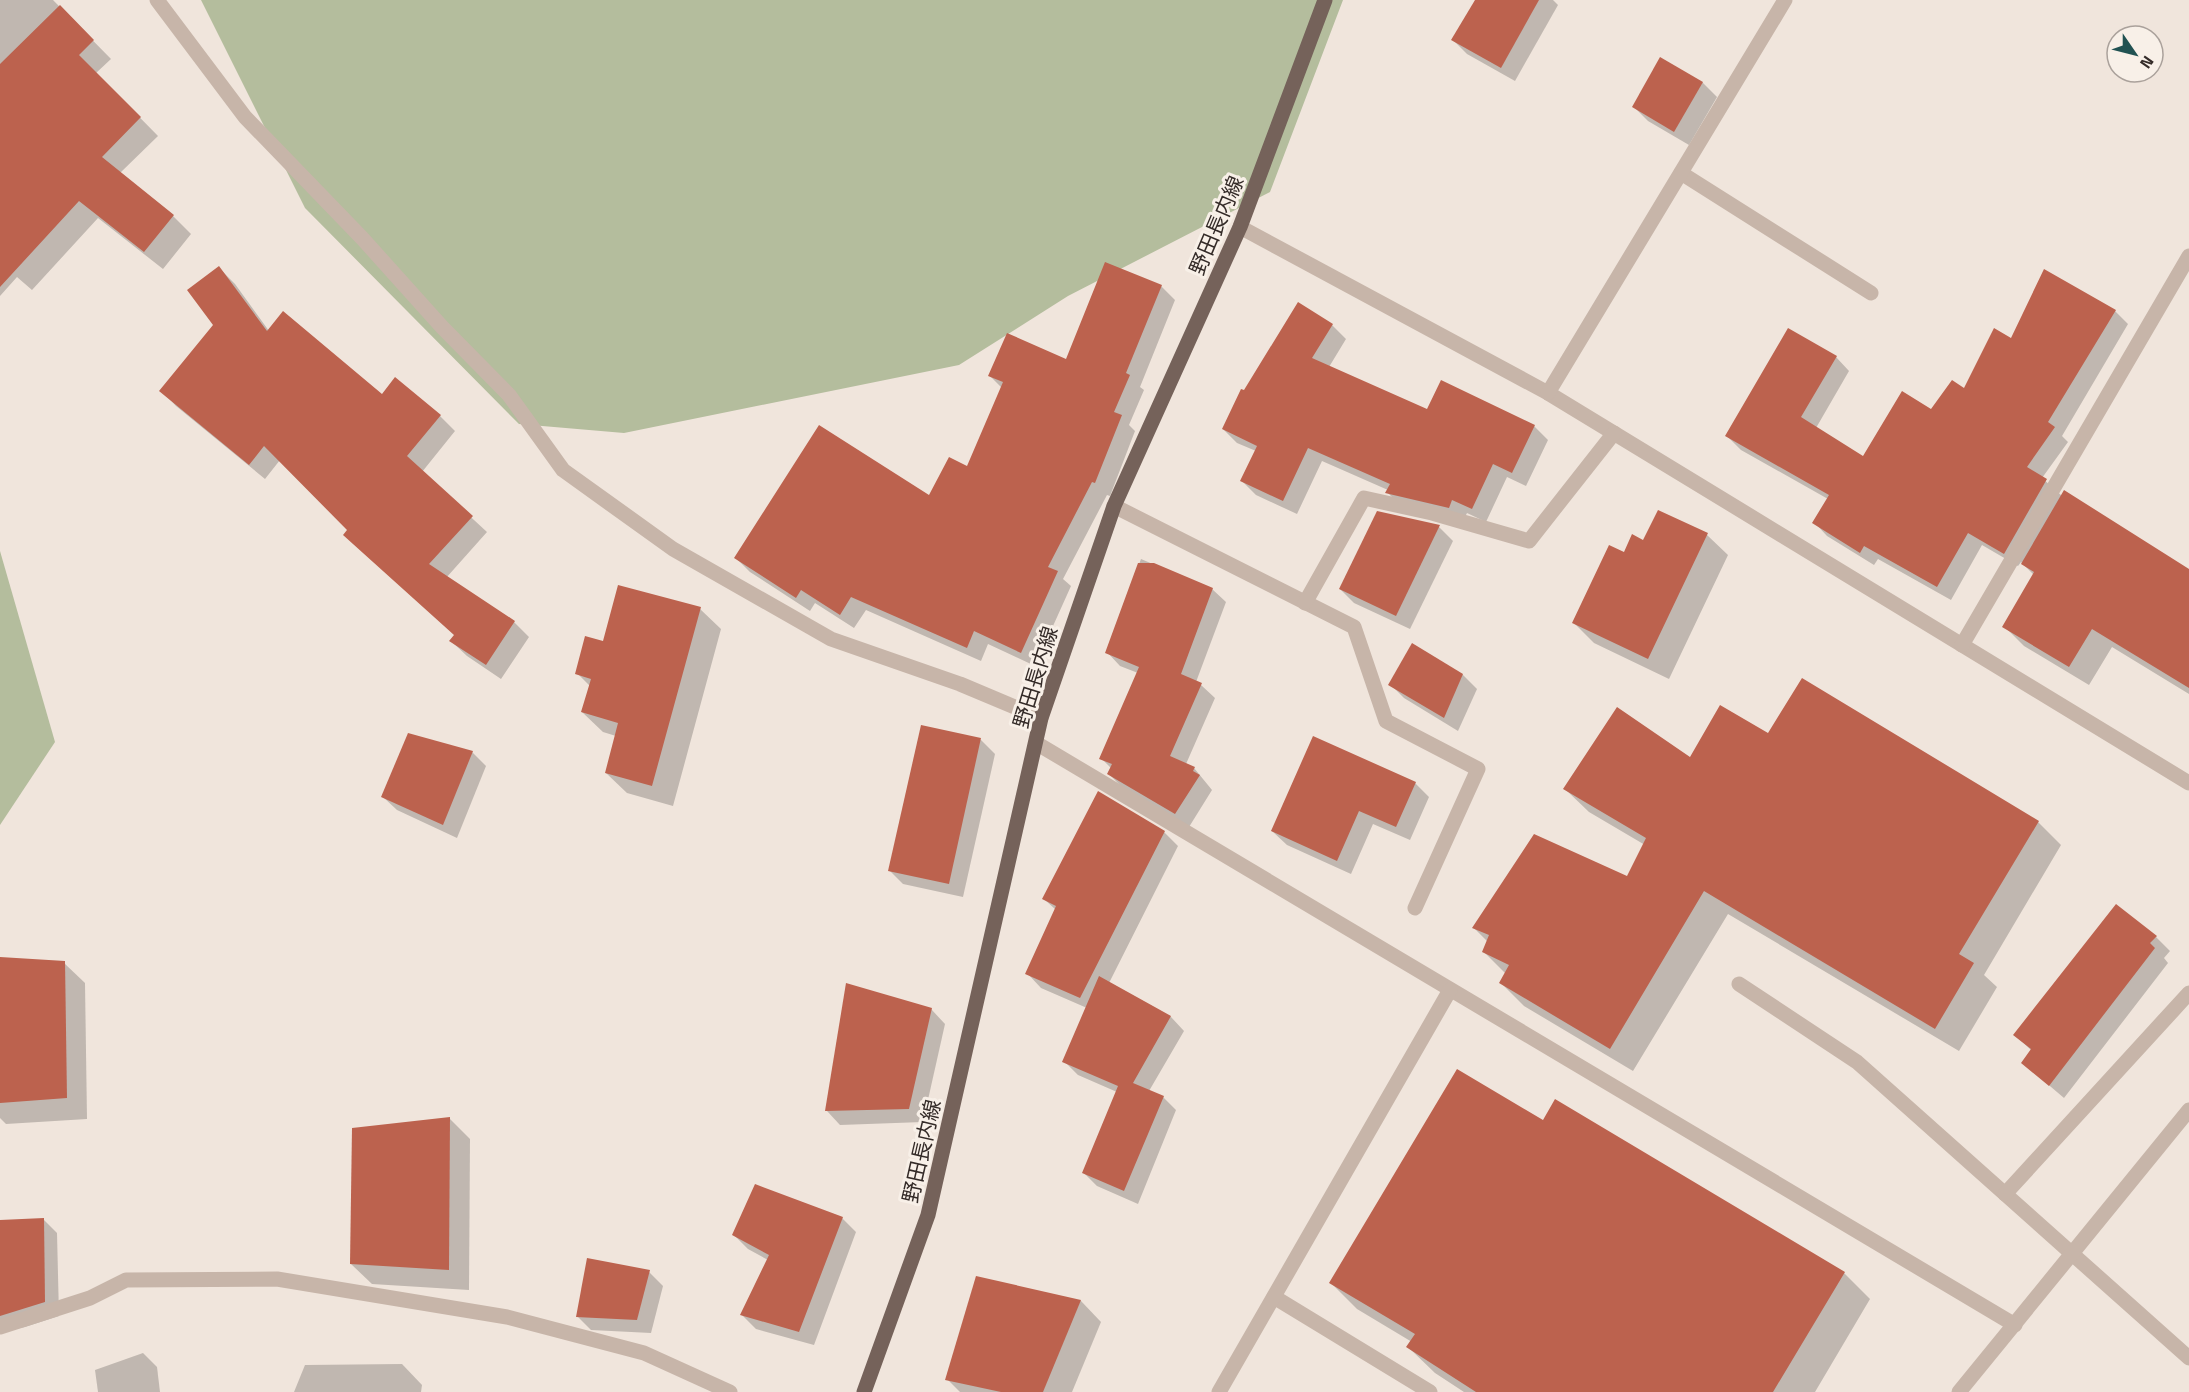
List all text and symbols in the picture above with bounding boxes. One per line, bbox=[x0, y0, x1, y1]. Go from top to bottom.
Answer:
north arrow bbox=[2105, 24, 2165, 84]
text: N bbox=[2134, 51, 2160, 74]
street label: 野田長内線 bbox=[1181, 170, 1251, 280]
street label: 野田長内線 bbox=[1004, 622, 1066, 732]
street label: 野田長内線 bbox=[894, 1096, 948, 1206]

